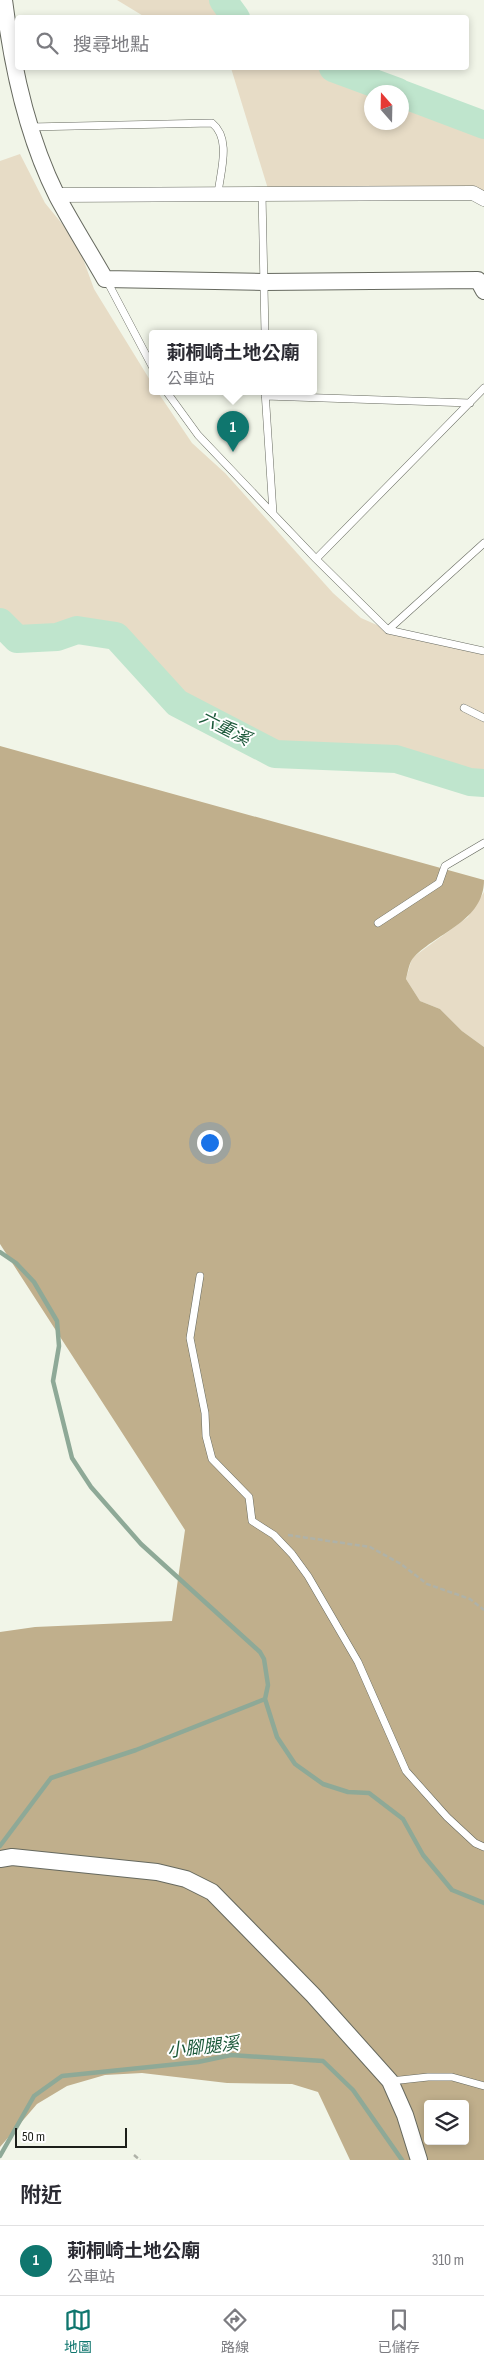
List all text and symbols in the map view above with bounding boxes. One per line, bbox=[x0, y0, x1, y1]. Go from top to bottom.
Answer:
search box bbox=[15, 15, 469, 70]
icon: search bbox=[33, 29, 61, 57]
text: 搜尋地點 bbox=[73, 34, 149, 57]
north arrow bbox=[364, 85, 409, 130]
popup bbox=[149, 330, 317, 395]
text: 莿桐崎土地公廟 bbox=[166, 342, 300, 365]
text: 公車站 bbox=[166, 370, 215, 389]
pin: 1 bbox=[217, 411, 249, 452]
water label: 六重溪 bbox=[196, 707, 256, 751]
your location bbox=[197, 1130, 223, 1156]
water label: 小腳腿溪 bbox=[166, 2033, 243, 2062]
map controls bbox=[424, 2100, 469, 2145]
button: layers bbox=[424, 2100, 469, 2145]
scale bar bbox=[15, 2125, 128, 2148]
text: 50 m bbox=[22, 2128, 45, 2145]
text: 附近 bbox=[20, 2183, 62, 2208]
text: 莿桐崎土地公廟 bbox=[67, 2240, 200, 2263]
text: 1 bbox=[33, 2251, 39, 2270]
text: 310 m bbox=[432, 2251, 464, 2270]
text: 公車站 bbox=[67, 2268, 115, 2287]
tab: 地圖 bbox=[64, 2306, 92, 2356]
tab: 路線 bbox=[221, 2306, 249, 2356]
tab: 已儲存 bbox=[378, 2306, 420, 2356]

